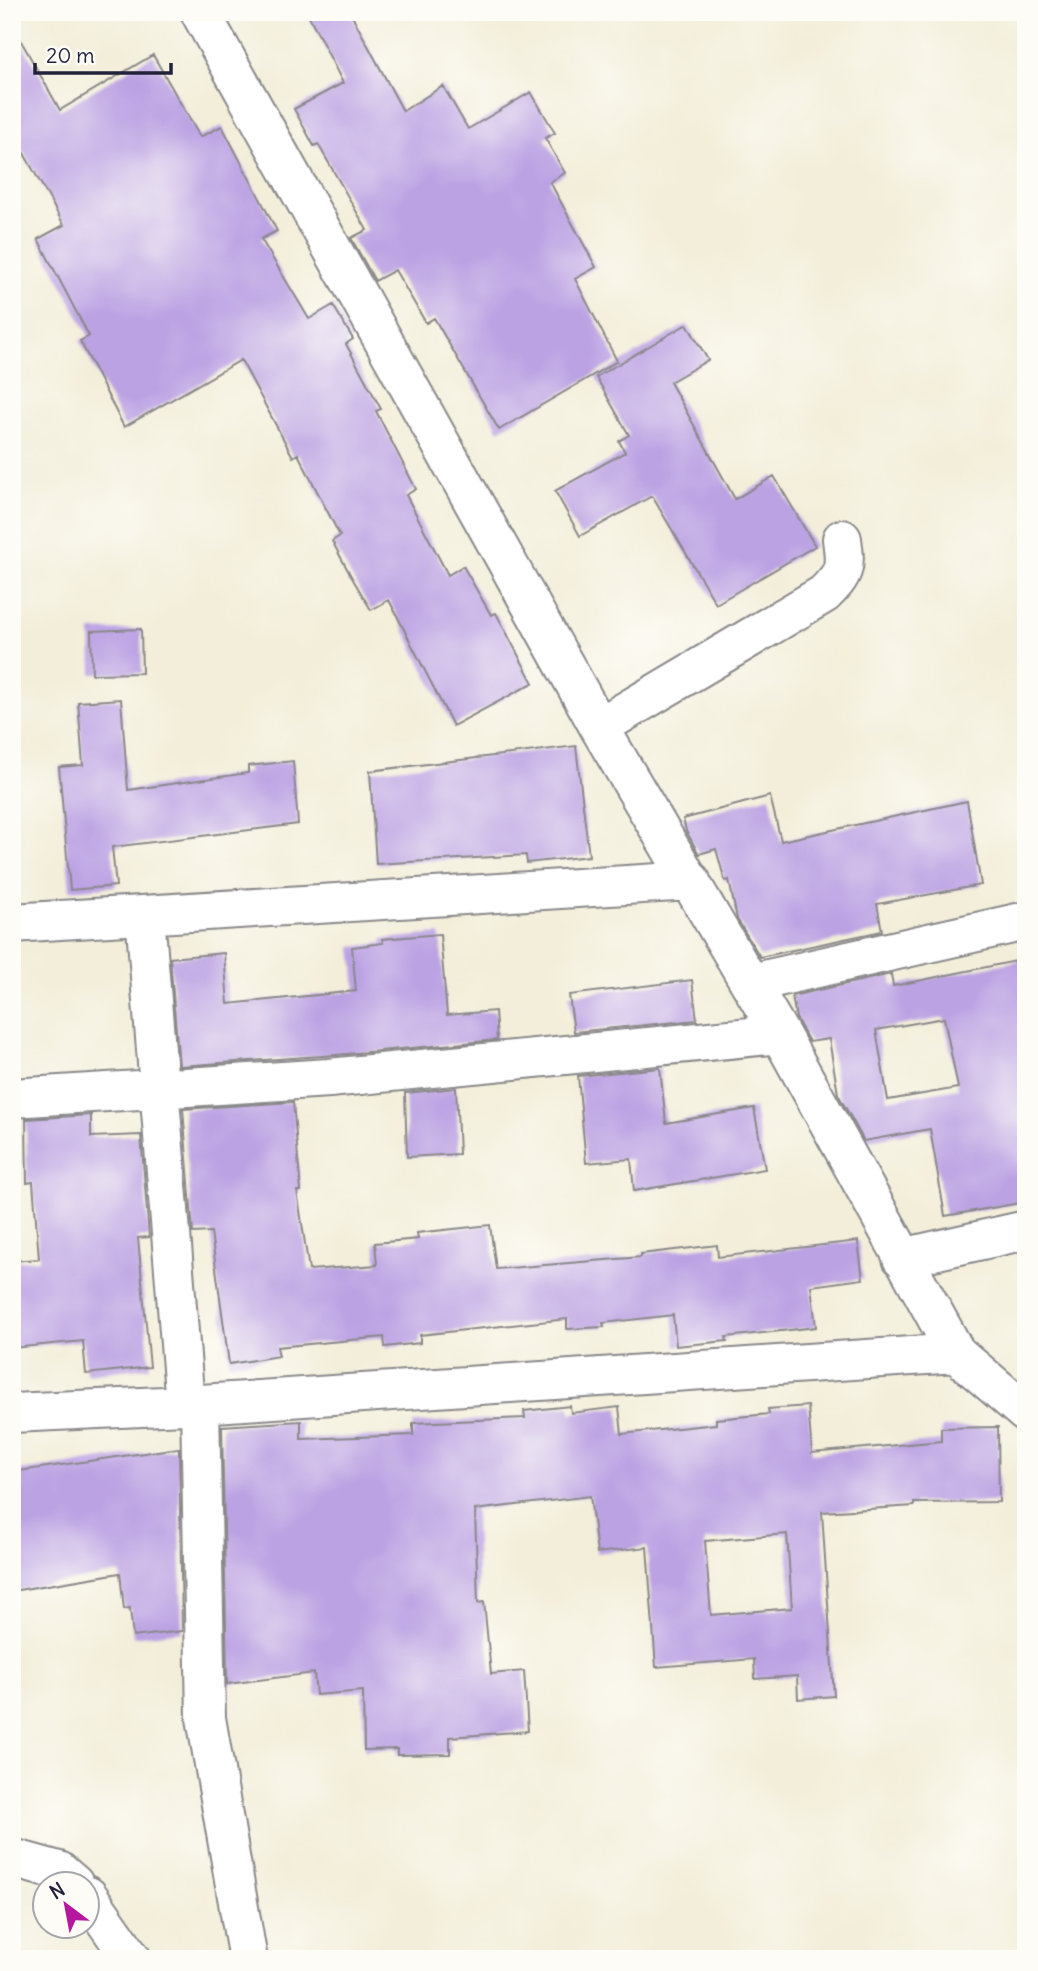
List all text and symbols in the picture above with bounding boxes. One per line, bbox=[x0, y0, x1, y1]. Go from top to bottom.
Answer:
scale bar bbox=[35, 32, 172, 76]
text: 20 m bbox=[46, 42, 95, 69]
north arrow bbox=[32, 1870, 102, 1940]
text: N bbox=[45, 1877, 69, 1904]

